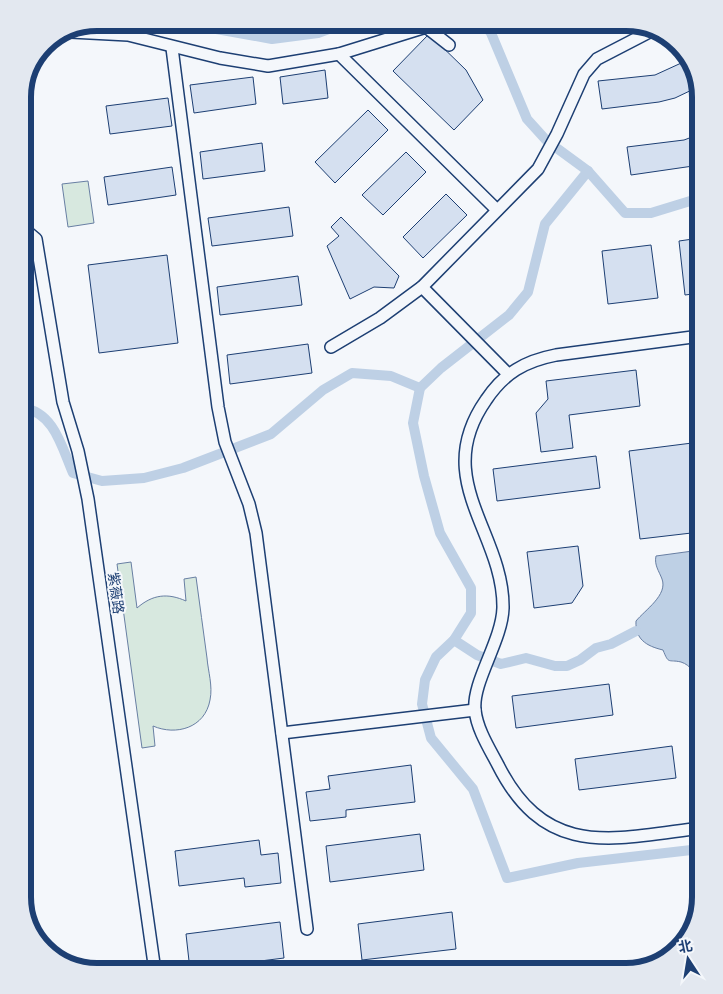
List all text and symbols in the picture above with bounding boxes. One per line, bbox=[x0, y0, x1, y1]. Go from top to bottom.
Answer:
street label: 紫薇路 bbox=[104, 571, 128, 615]
north arrow bbox=[663, 934, 713, 984]
text: 北 bbox=[677, 936, 694, 957]

